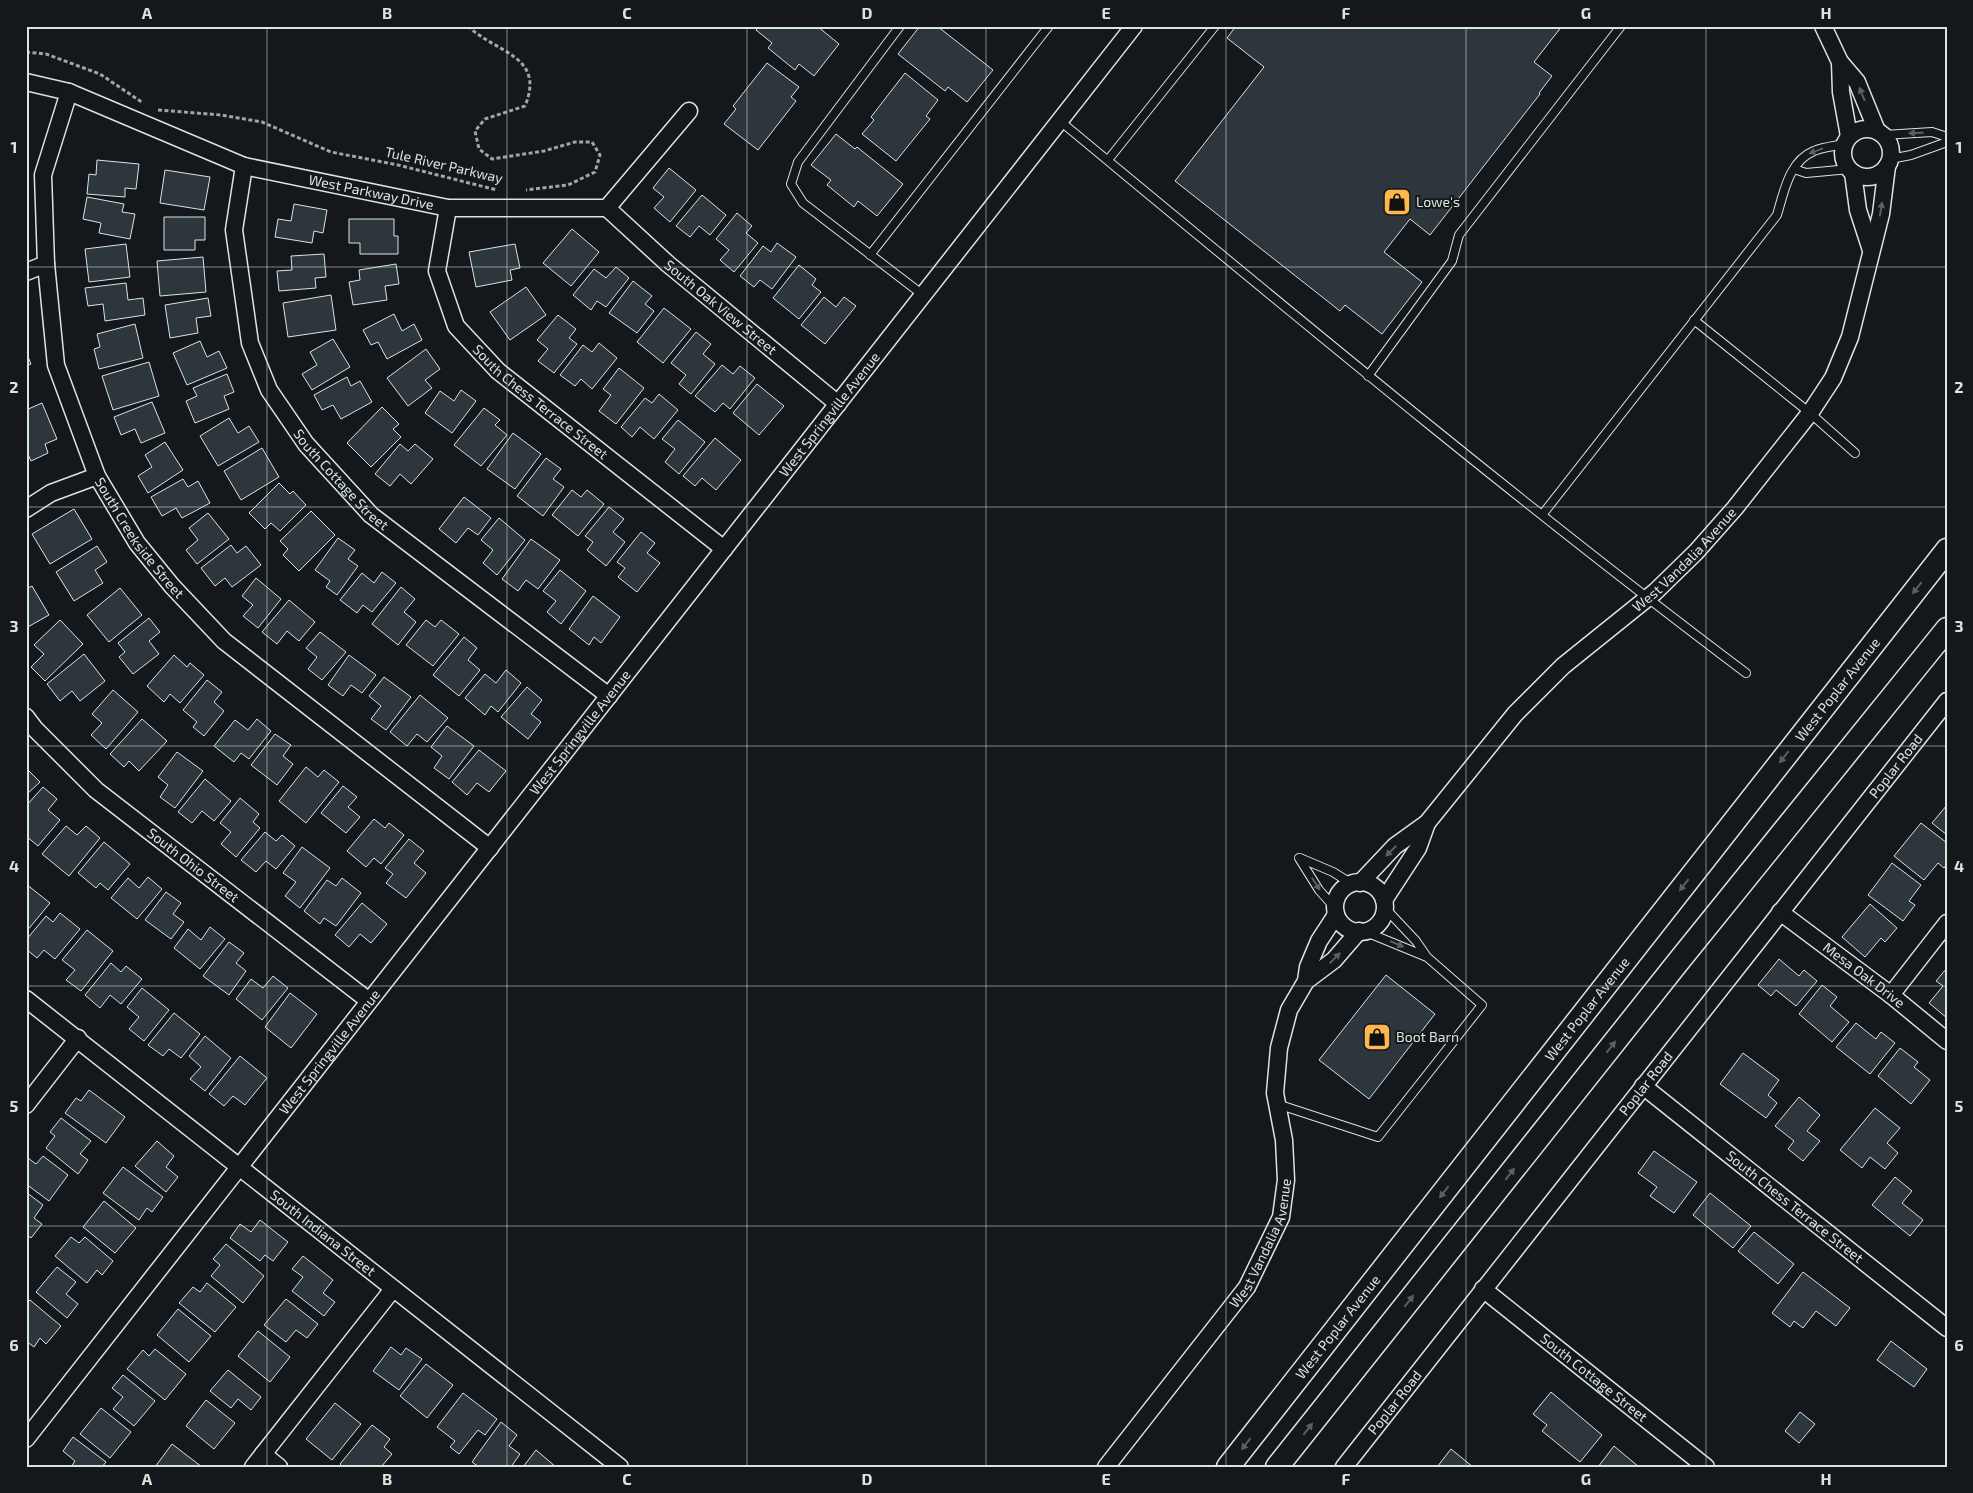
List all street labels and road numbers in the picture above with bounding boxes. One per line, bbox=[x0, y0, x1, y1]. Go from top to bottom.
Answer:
street label: Tule River Parkway bbox=[384, 143, 505, 186]
street label: West Parkway Drive bbox=[307, 171, 435, 213]
street label: South Oak View Street bbox=[661, 256, 780, 358]
street label: South Chess Terrace Street bbox=[470, 341, 612, 462]
street label: West Springville Avenue bbox=[775, 348, 883, 480]
street label: South Cottage Street bbox=[290, 426, 392, 533]
street label: South Creekside Street bbox=[92, 474, 188, 602]
street label: West Vandalia Avenue bbox=[1629, 504, 1740, 615]
street label: West Poplar Avenue bbox=[1791, 634, 1883, 745]
street label: West Springville Avenue bbox=[526, 666, 634, 798]
street label: Poplar Road bbox=[1865, 730, 1926, 801]
street label: South Ohio Street bbox=[144, 824, 243, 905]
street label: Mesa Oak Drive bbox=[1820, 938, 1909, 1011]
street label: West Poplar Avenue bbox=[1541, 953, 1633, 1064]
street label: West Springville Avenue bbox=[275, 986, 383, 1117]
street label: Poplar Road bbox=[1615, 1048, 1676, 1119]
street label: South Chess Terrace Street bbox=[1723, 1147, 1867, 1266]
street label: West Vandalia Avenue bbox=[1225, 1177, 1294, 1311]
street label: South Indiana Street bbox=[267, 1186, 379, 1279]
street label: West Poplar Avenue bbox=[1291, 1271, 1383, 1382]
street label: South Cottage Street bbox=[1537, 1329, 1651, 1425]
street label: Poplar Road bbox=[1364, 1367, 1425, 1438]

